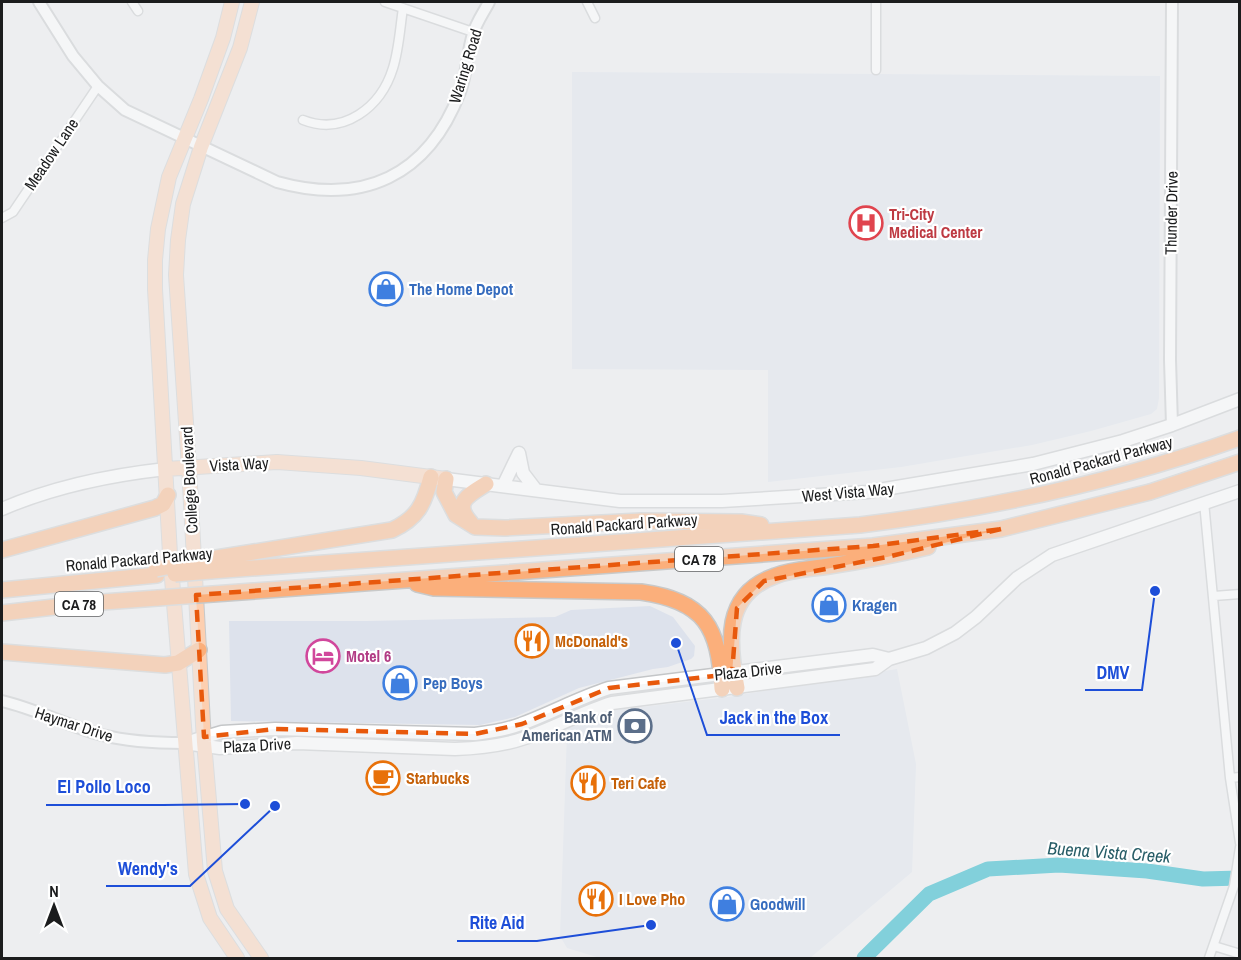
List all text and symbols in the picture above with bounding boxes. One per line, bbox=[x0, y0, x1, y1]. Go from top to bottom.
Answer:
street label: Waring Road bbox=[443, 26, 487, 106]
street label: Meadow Lane bbox=[19, 114, 83, 194]
street label: Thunder Drive bbox=[1159, 171, 1183, 255]
place label: Tri-City Medical Center bbox=[889, 203, 983, 243]
hospital icon: Tri-City Medical Center bbox=[848, 205, 884, 241]
shop icon: The Home Depot bbox=[368, 271, 404, 307]
place label: The Home Depot bbox=[409, 278, 514, 300]
street label: College Boulevard bbox=[175, 426, 203, 534]
street label: Ronald Packard Parkway bbox=[1027, 430, 1175, 490]
street label: Vista Way bbox=[209, 451, 270, 477]
street label: West Vista Way bbox=[801, 477, 895, 507]
street label: Ronald Packard Parkway bbox=[550, 508, 699, 540]
street label: Ronald Packard Parkway bbox=[65, 542, 214, 576]
road number: CA 78 bbox=[675, 547, 723, 571]
shop icon: Kragen bbox=[811, 587, 847, 623]
road number: CA 78 bbox=[55, 592, 103, 616]
place label: Kragen bbox=[852, 594, 897, 616]
restaurant icon: McDonald's bbox=[514, 623, 550, 659]
place label: McDonald's bbox=[555, 630, 628, 652]
hotel icon: Motel 6 bbox=[305, 638, 341, 674]
place label: Motel 6 bbox=[346, 645, 391, 667]
callout: DMV bbox=[1085, 654, 1142, 690]
street label: Plaza Drive bbox=[713, 657, 783, 685]
text: DMV bbox=[1097, 660, 1130, 685]
shop icon: Pep Boys bbox=[382, 665, 418, 701]
place label: Pep Boys bbox=[423, 672, 483, 694]
callout: Jack in the Box bbox=[707, 699, 840, 735]
street label: Haymar Drive bbox=[32, 701, 116, 747]
text: Jack in the Box bbox=[720, 705, 829, 730]
place label: Bank of American ATM bbox=[522, 706, 613, 746]
bank icon: Bank of American ATM bbox=[617, 708, 653, 744]
street label: Plaza Drive bbox=[223, 732, 291, 758]
cafe icon: Starbucks bbox=[365, 760, 401, 796]
restaurant icon: Teri Cafe bbox=[570, 765, 606, 801]
place label: Starbucks bbox=[406, 767, 469, 789]
callout: El Pollo Loco bbox=[46, 769, 163, 805]
place label: Teri Cafe bbox=[611, 772, 666, 794]
text: El Pollo Loco bbox=[57, 774, 151, 799]
water label: Buena Vista Creek bbox=[1046, 835, 1172, 869]
callout: Wendy's bbox=[106, 850, 190, 886]
text: Wendy's bbox=[118, 856, 178, 881]
north arrow bbox=[24, 876, 84, 936]
text: N bbox=[49, 880, 59, 902]
restaurant icon: I Love Pho bbox=[578, 881, 614, 917]
shop icon: Goodwill bbox=[709, 886, 745, 922]
place label: I Love Pho bbox=[619, 888, 685, 910]
place label: Goodwill bbox=[750, 893, 805, 915]
callout: Rite Aid bbox=[457, 905, 537, 941]
text: Rite Aid bbox=[469, 910, 525, 935]

